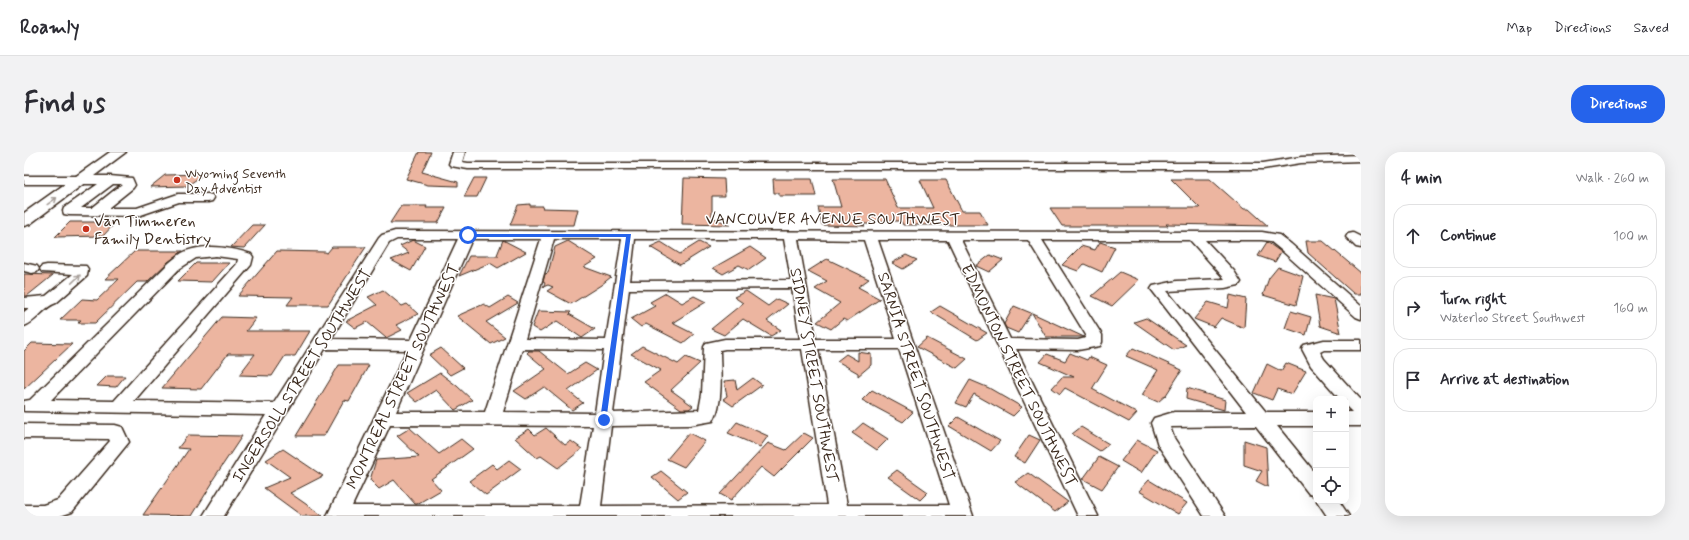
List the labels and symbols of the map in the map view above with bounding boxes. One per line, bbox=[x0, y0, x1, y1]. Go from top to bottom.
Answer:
place label: Wyoming Seventh Day Adventist bbox=[185, 166, 286, 198]
marker: Wyoming Seventh Day Adventist bbox=[172, 175, 182, 185]
one-way arrow bbox=[46, 197, 57, 205]
street label: VANCOUVER AVENUE SOUTHWEST bbox=[705, 209, 961, 230]
place label: Van Timmeren Family Dentistry bbox=[94, 211, 211, 250]
marker: Van Timmeren Family Dentistry bbox=[81, 224, 91, 234]
route start bbox=[459, 226, 477, 244]
street label: MONTREAL STREET SOUTHWEST bbox=[342, 261, 465, 493]
street label: EDMONTON STREET SOUTHWEST bbox=[955, 261, 1082, 490]
street label: INGERSOLL STREET SOUTHWEST bbox=[228, 265, 377, 487]
street label: SIDNEY STREET SOUTHWEST bbox=[784, 266, 843, 485]
street label: SARNIA STREET SOUTHWEST bbox=[872, 270, 959, 483]
one-way arrow bbox=[71, 274, 81, 284]
route end bbox=[595, 411, 613, 429]

